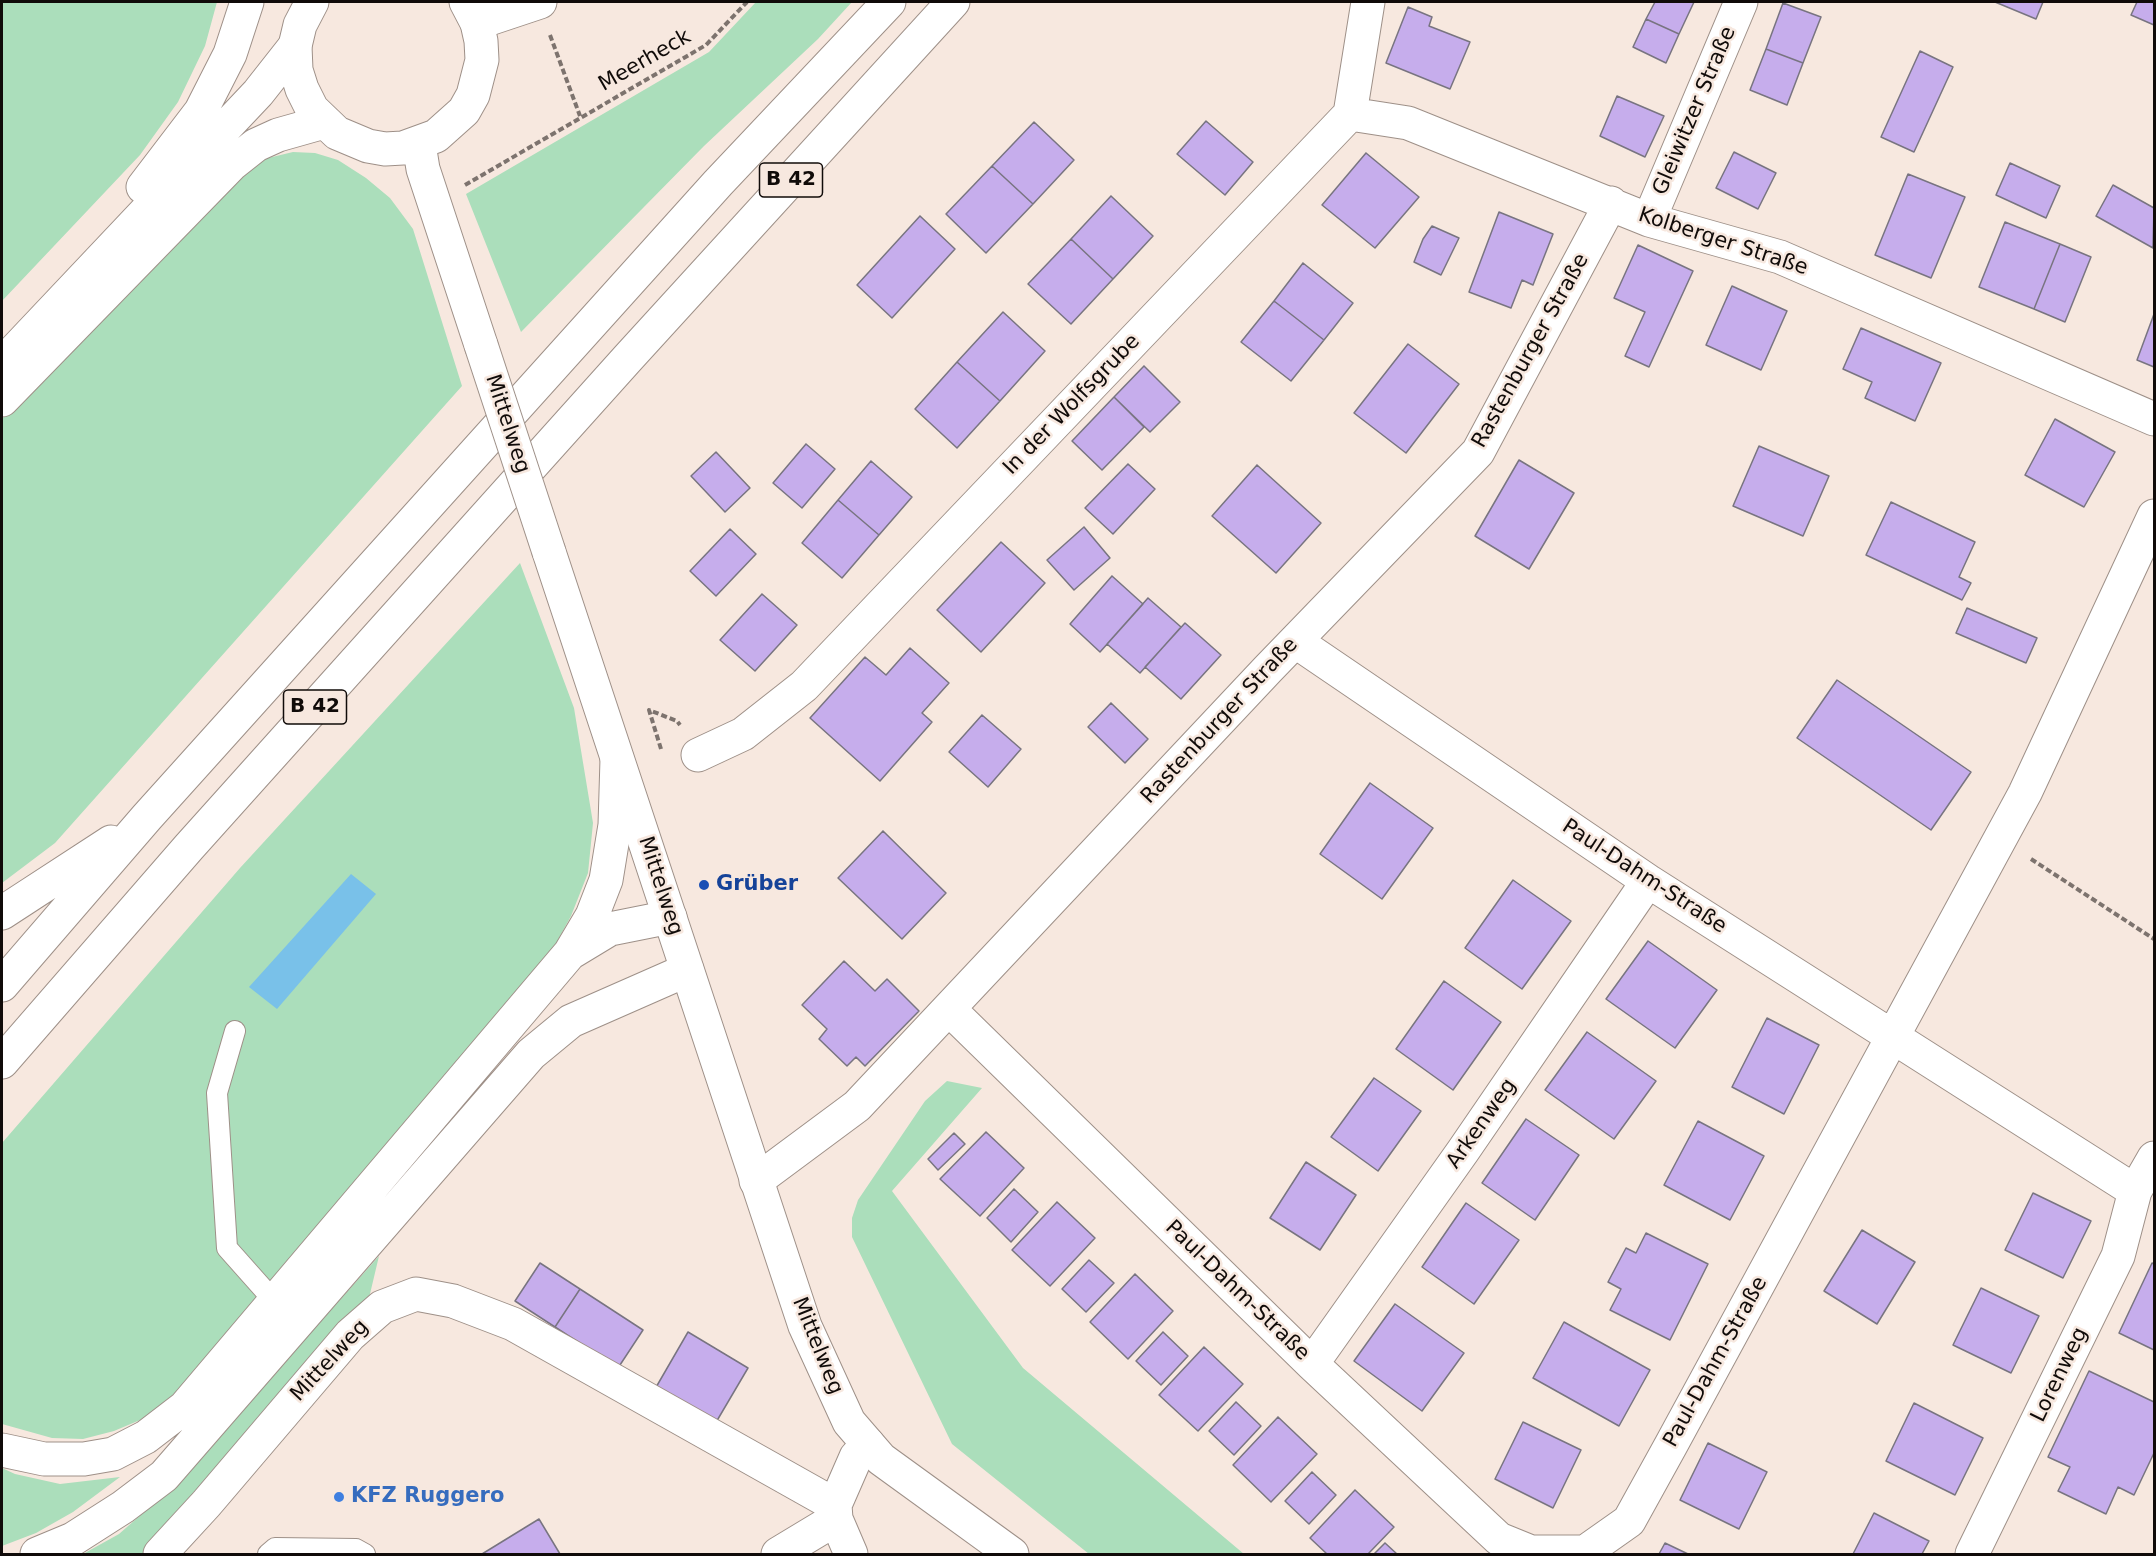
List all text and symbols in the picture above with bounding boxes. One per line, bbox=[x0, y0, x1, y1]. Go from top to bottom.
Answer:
street label: Gleiwitzer Straße bbox=[1648, 23, 1742, 199]
street label: Meerheck bbox=[594, 25, 696, 97]
road number: B 42 bbox=[760, 163, 822, 197]
street label: Kolberger Straße bbox=[1635, 203, 1811, 281]
street label: Rastenburger Straße bbox=[1467, 250, 1595, 452]
street label: In der Wolfsgrube bbox=[998, 329, 1146, 481]
street label: Mittelweg bbox=[479, 371, 535, 477]
street label: Rastenburger Straße bbox=[1136, 633, 1304, 809]
road number: B 42 bbox=[284, 690, 346, 724]
street label: Paul-Dahm-Straße bbox=[1557, 814, 1731, 940]
street label: Mittelweg bbox=[632, 833, 688, 939]
place label: Grüber bbox=[716, 872, 798, 898]
marker: Grüber bbox=[697, 878, 711, 892]
street label: Arkenweg bbox=[1442, 1074, 1522, 1174]
street label: Paul-Dahm-Straße bbox=[1160, 1216, 1314, 1366]
street label: Paul-Dahm-Straße bbox=[1659, 1272, 1773, 1452]
street label: Mittelweg bbox=[786, 1294, 848, 1398]
street label: Mittelweg bbox=[286, 1315, 374, 1407]
street label: Lorenweg bbox=[2026, 1324, 2094, 1426]
place label: KFZ Ruggero bbox=[351, 1484, 504, 1510]
marker: KFZ Ruggero bbox=[332, 1490, 346, 1504]

